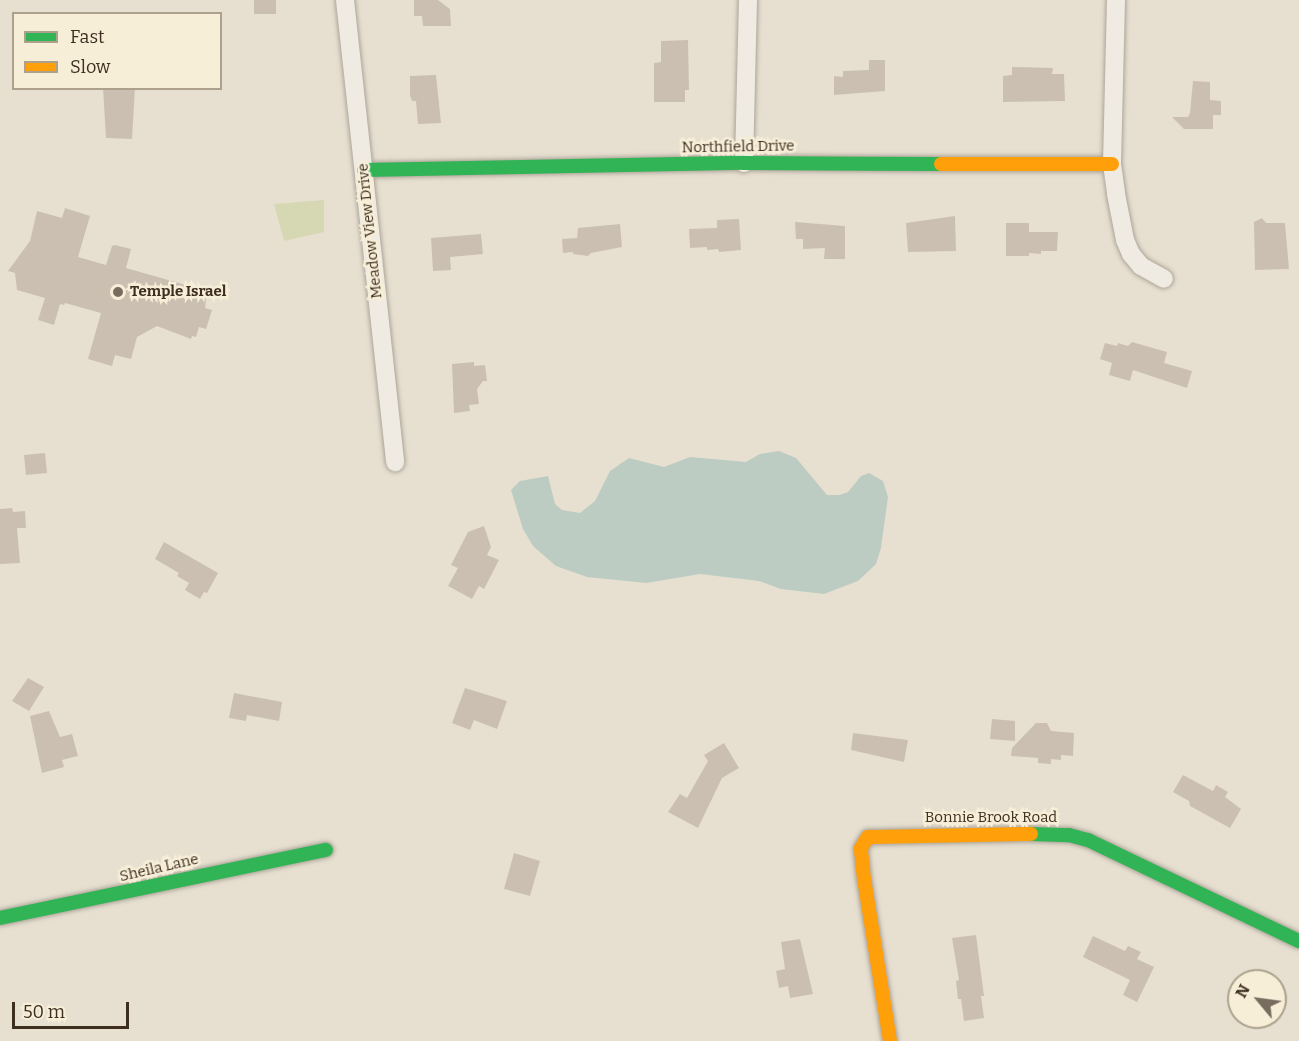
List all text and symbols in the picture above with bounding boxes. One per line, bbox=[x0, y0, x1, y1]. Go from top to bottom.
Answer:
legend bbox=[12, 12, 222, 90]
text: Fast bbox=[70, 26, 105, 48]
text: Slow bbox=[70, 56, 110, 78]
street label: Northfield Drive bbox=[681, 137, 795, 157]
street label: Meadow View Drive bbox=[354, 163, 386, 299]
place label: Temple Israel bbox=[130, 283, 226, 301]
marker: Temple Israel bbox=[111, 285, 125, 299]
street label: Bonnie Brook Road bbox=[925, 809, 1057, 827]
street label: Sheila Lane bbox=[118, 850, 200, 886]
north arrow bbox=[1227, 969, 1287, 1029]
text: N bbox=[1231, 981, 1254, 1001]
scale bar bbox=[15, 990, 132, 1028]
text: 50 m bbox=[23, 1001, 65, 1023]

